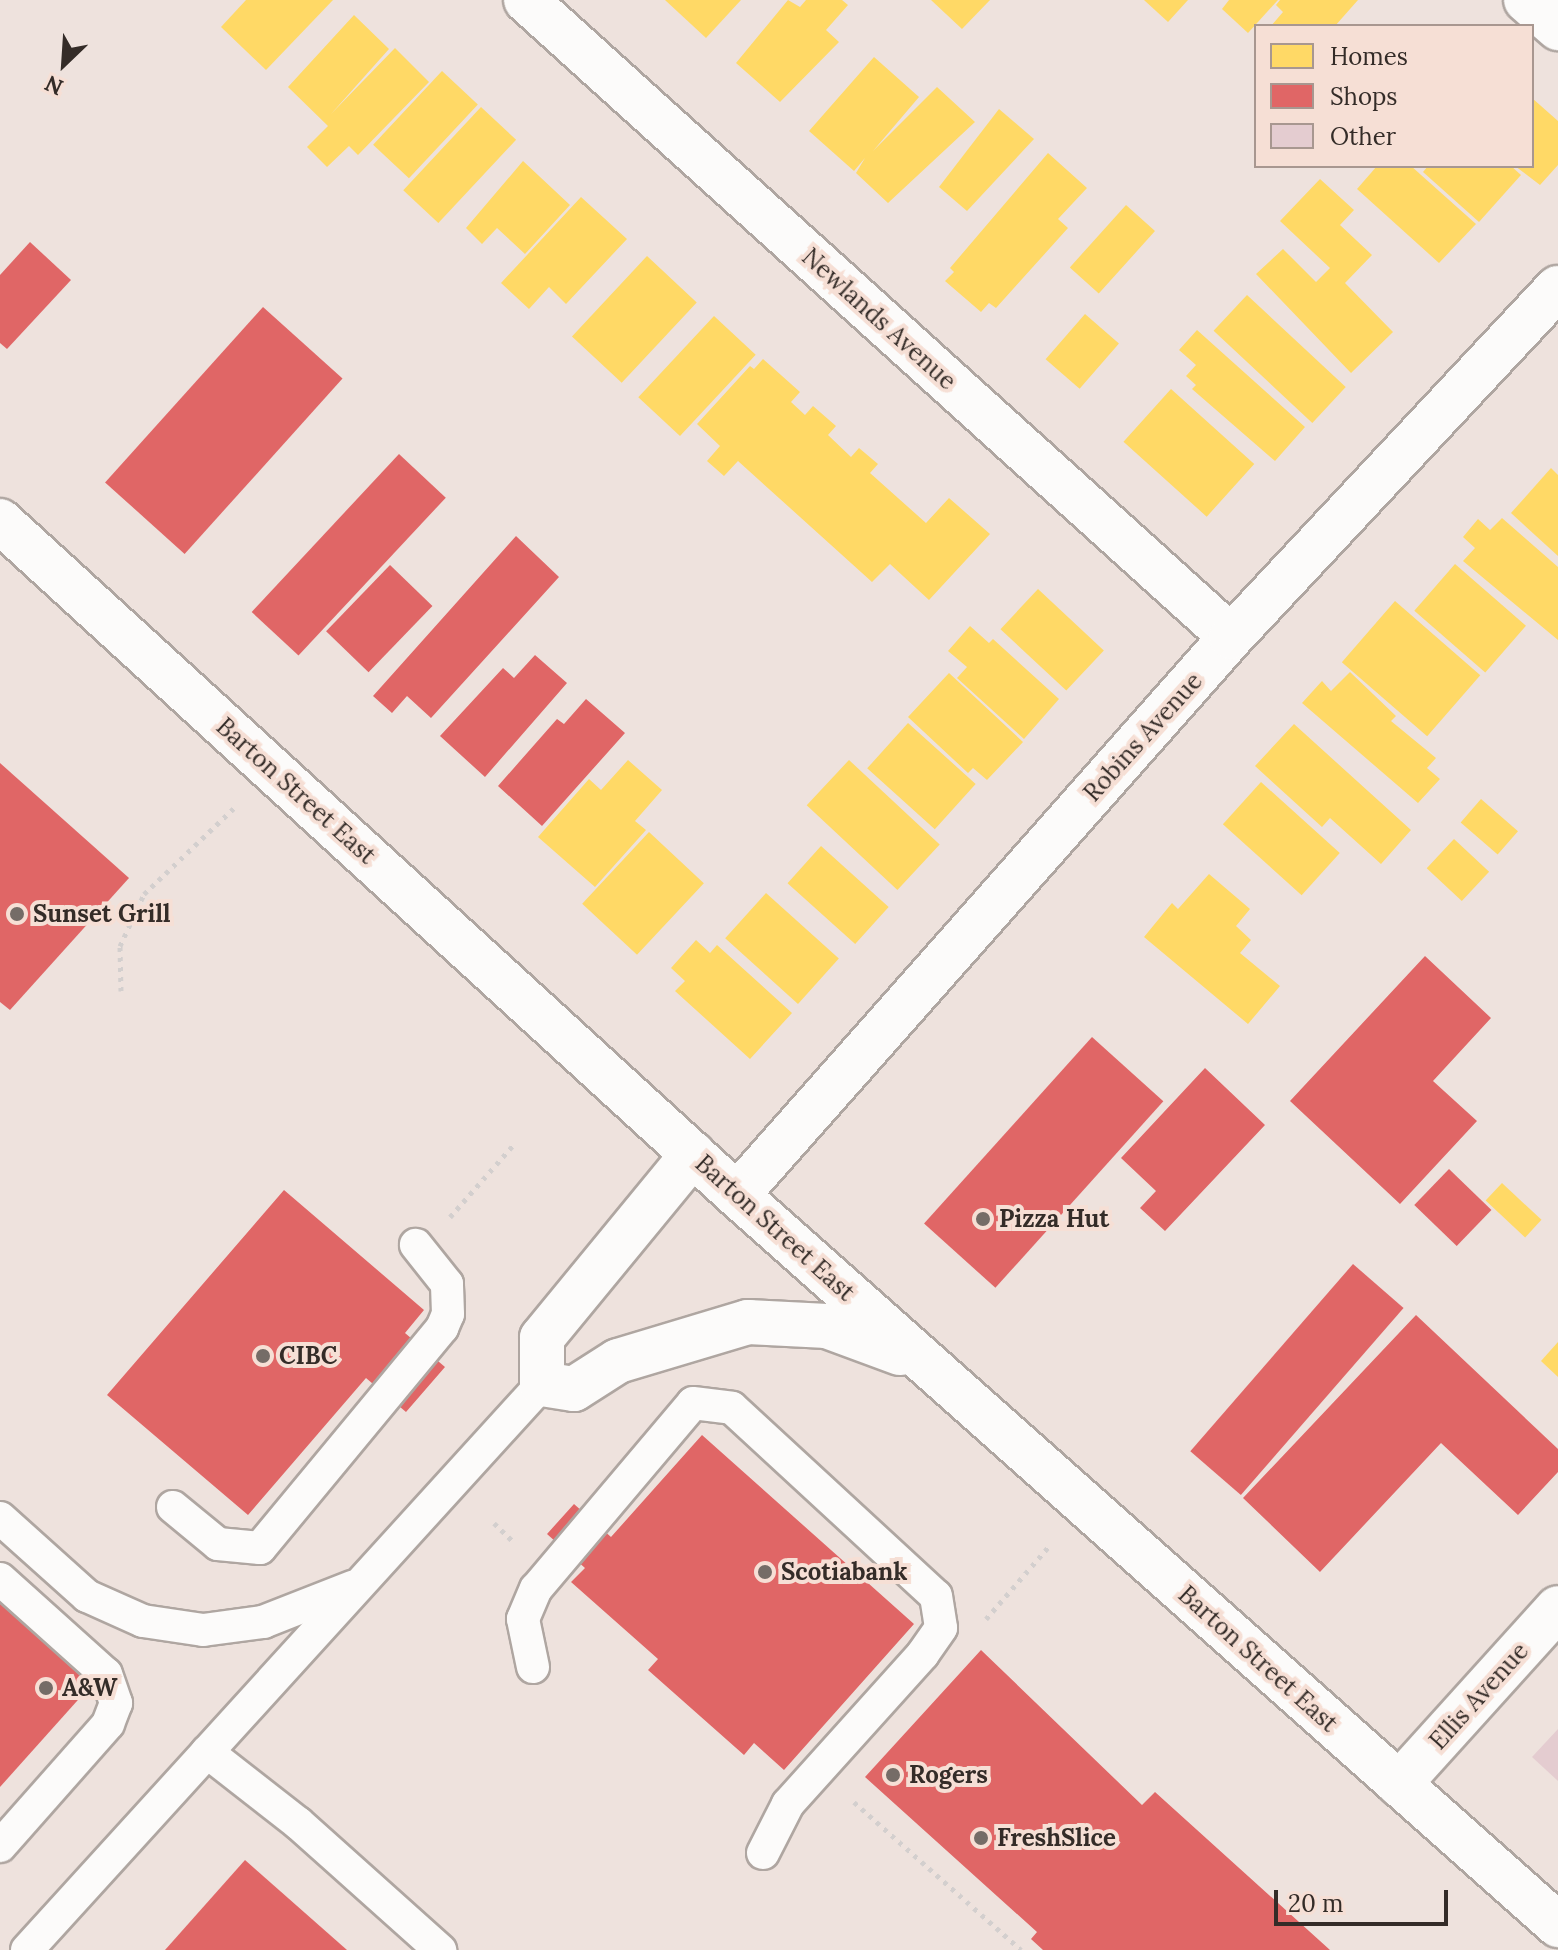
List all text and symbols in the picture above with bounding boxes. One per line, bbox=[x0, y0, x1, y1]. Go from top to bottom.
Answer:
north arrow bbox=[24, 24, 104, 104]
legend bbox=[1254, 24, 1534, 168]
text: Homes bbox=[1330, 41, 1408, 72]
text: N bbox=[40, 69, 67, 102]
text: Shops bbox=[1330, 81, 1397, 112]
text: Other bbox=[1330, 121, 1396, 152]
street label: Newlands Avenue bbox=[796, 242, 962, 396]
street label: Robins Avenue bbox=[1078, 667, 1208, 807]
street label: Barton Street East bbox=[211, 712, 381, 870]
place label: Sunset Grill bbox=[33, 900, 170, 928]
marker: Sunset Grill bbox=[8, 905, 26, 923]
street label: Barton Street East bbox=[690, 1149, 860, 1307]
place label: Pizza Hut bbox=[999, 1205, 1109, 1233]
marker: Pizza Hut bbox=[974, 1210, 992, 1228]
place label: CIBC bbox=[279, 1342, 337, 1370]
marker: CIBC bbox=[254, 1347, 272, 1365]
place label: Scotiabank bbox=[781, 1558, 908, 1586]
marker: Scotiabank bbox=[756, 1563, 774, 1581]
street label: Barton Street East bbox=[1173, 1580, 1343, 1738]
street label: Ellis Avenue bbox=[1424, 1637, 1534, 1755]
place label: A&W bbox=[62, 1674, 117, 1702]
marker: A&W bbox=[37, 1679, 55, 1697]
place label: Rogers bbox=[909, 1761, 988, 1789]
marker: Rogers bbox=[884, 1766, 902, 1784]
place label: FreshSlice bbox=[997, 1824, 1116, 1852]
marker: FreshSlice bbox=[972, 1829, 990, 1847]
scale bar bbox=[1278, 1874, 1452, 1924]
text: 20 m bbox=[1288, 1888, 1344, 1919]

